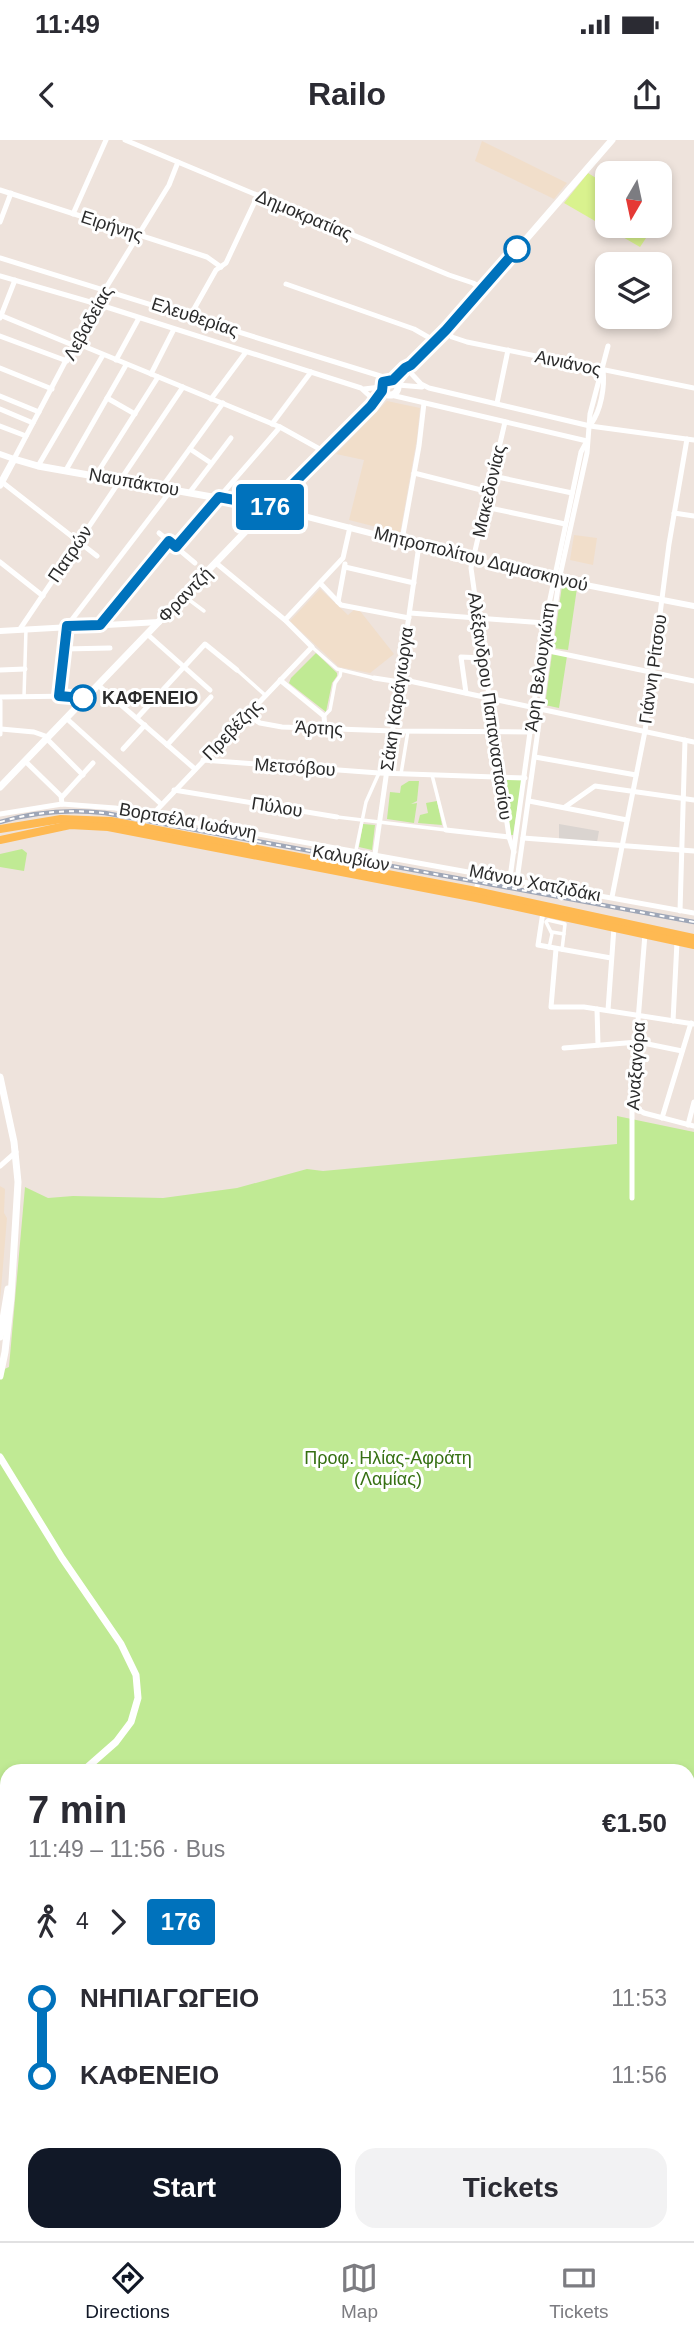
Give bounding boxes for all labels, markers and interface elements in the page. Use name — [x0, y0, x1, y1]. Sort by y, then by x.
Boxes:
text: 11:49 — [35, 9, 100, 39]
icon: back — [28, 76, 66, 114]
text: Railo — [308, 76, 386, 112]
icon: share — [628, 76, 666, 114]
north arrow — [595, 161, 672, 238]
map controls — [595, 161, 672, 329]
street label: Δημοκρατίας — [253, 186, 355, 244]
street label: Ειρήνης — [78, 207, 146, 245]
unlabelled marker — [504, 236, 530, 262]
button: layers — [595, 252, 672, 329]
street label: Λεβαδείας — [59, 282, 117, 364]
street label: Ελευθερίας — [149, 294, 241, 341]
street label: Αινιάνος — [533, 346, 603, 380]
street label: Μακεδονίας — [469, 442, 509, 539]
street label: Ναυπάκτου — [87, 464, 181, 500]
line badge: 176 — [230, 484, 310, 530]
text: 176 — [250, 493, 290, 520]
street label: Πατρών — [44, 522, 96, 586]
street label: Μητροπολίτου Δαμασκηνού — [372, 523, 590, 595]
street label: Φραντζή — [154, 563, 216, 627]
street label: Αλέξανδρου Παπαναστασίου — [464, 591, 516, 821]
street label: Άρη Βελουχιώτη — [521, 601, 559, 733]
street label: Γιάννη Ρίτσου — [635, 613, 671, 725]
street label: Σάκη Καράγιωργα — [377, 626, 417, 772]
marker: ΚΑΦΕΝΕΙΟ — [70, 685, 96, 711]
place label: ΚΑΦΕΝΕΙΟ — [102, 688, 198, 708]
street label: Πρεβέζης — [198, 696, 266, 764]
street label: Άρτης — [295, 717, 344, 739]
street label: Μετσόβου — [254, 754, 336, 780]
street label: Πύλου — [250, 793, 304, 821]
street label: Βορτσέλα Ιωάννη — [118, 799, 258, 843]
street label: Καλυβίων — [311, 841, 391, 875]
street label: Μάνου Χατζιδάκι — [468, 860, 602, 906]
street label: Αναξαγόρα — [623, 1021, 649, 1111]
park label: Προφ. Ηλίας-Αφράτη (Λαμίας) — [304, 1448, 472, 1489]
text: 7 min — [28, 1789, 127, 1831]
text: €1.50 — [602, 1808, 667, 1838]
text: 11:49 – 11:56 · Bus — [28, 1836, 225, 1862]
icon: walk — [28, 1903, 66, 1941]
icon: forward — [99, 1903, 137, 1941]
text: 4 — [76, 1908, 89, 1934]
text: 176 — [161, 1908, 201, 1935]
text: ΝΗΠΙΑΓΩΓΕΙΟ — [80, 1983, 259, 2013]
text: 11:53 — [611, 1985, 667, 2011]
text: ΚΑΦΕΝΕΙΟ — [80, 2060, 219, 2090]
text: 11:56 — [611, 2062, 667, 2088]
button: Start — [28, 2148, 341, 2228]
button: Tickets — [355, 2148, 667, 2228]
tab: Directions — [85, 2259, 170, 2323]
tab: Map — [340, 2259, 378, 2323]
tab: Tickets — [549, 2259, 609, 2323]

